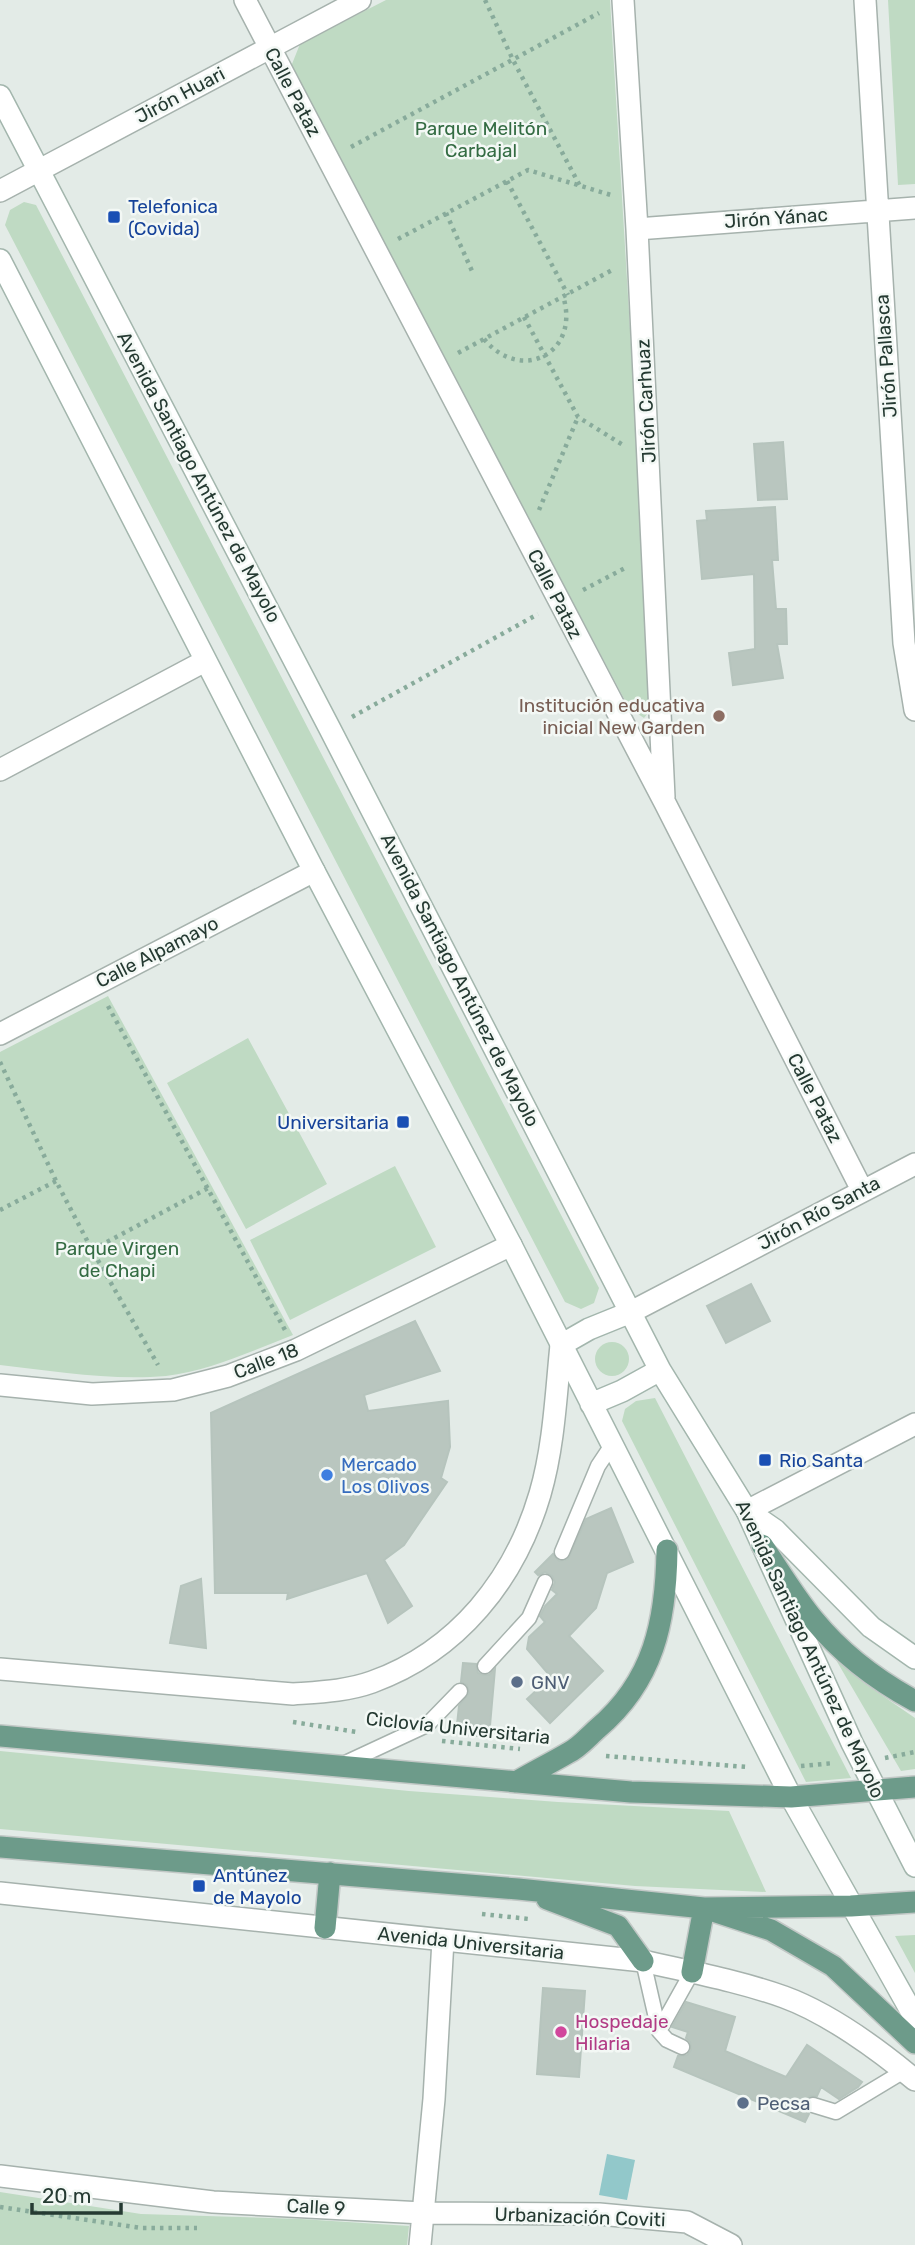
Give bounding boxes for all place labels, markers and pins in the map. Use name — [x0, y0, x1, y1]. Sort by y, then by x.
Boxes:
place label: Telefonica (Covida) — [128, 195, 218, 240]
marker: Telefonica (Covida) — [106, 209, 122, 225]
place label: Institución educativa inicial New Garden — [519, 694, 705, 739]
marker: Institución educativa inicial New Garden — [711, 708, 727, 724]
place label: Universitaria — [277, 1111, 389, 1134]
marker: Universitaria — [395, 1114, 411, 1130]
place label: Rio Santa — [779, 1449, 863, 1472]
marker: Rio Santa — [757, 1452, 773, 1468]
place label: Mercado Los Olivos — [341, 1453, 430, 1498]
marker: Mercado Los Olivos — [319, 1467, 335, 1483]
place label: GNV — [531, 1671, 570, 1694]
marker: GNV — [509, 1674, 525, 1690]
place label: Antúnez de Mayolo — [213, 1864, 302, 1909]
marker: Antúnez de Mayolo — [191, 1878, 207, 1894]
place label: Hospedaje Hilaria — [575, 2010, 669, 2055]
marker: Hospedaje Hilaria — [553, 2024, 569, 2040]
place label: Pecsa — [757, 2092, 810, 2115]
marker: Pecsa — [735, 2095, 751, 2111]

